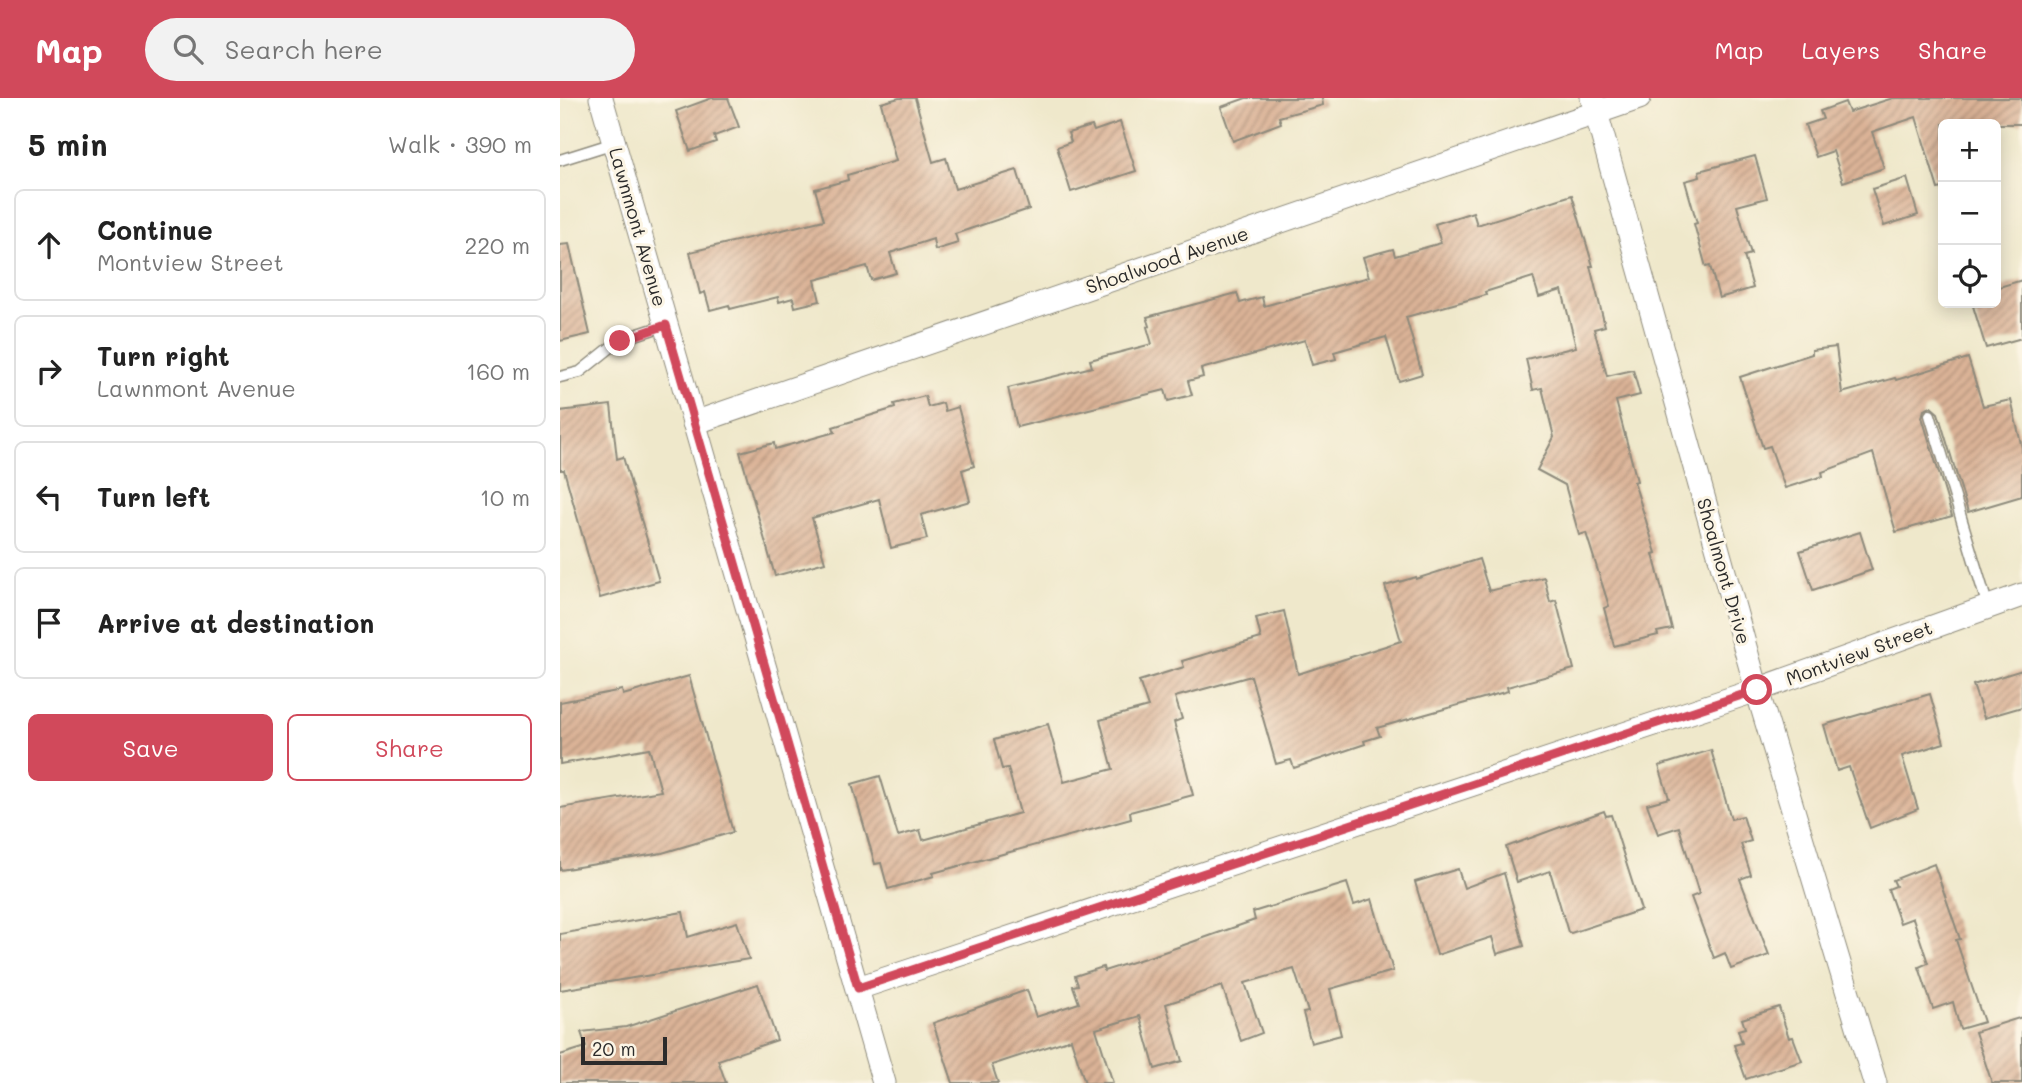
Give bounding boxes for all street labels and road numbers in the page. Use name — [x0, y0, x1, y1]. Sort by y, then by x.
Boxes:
street label: Lawnmont Avenue — [604, 144, 673, 309]
street label: Shoalwood Avenue — [1082, 220, 1251, 299]
street label: Shoalmont Drive — [1692, 495, 1757, 647]
street label: Montview Street — [1782, 614, 1936, 691]

